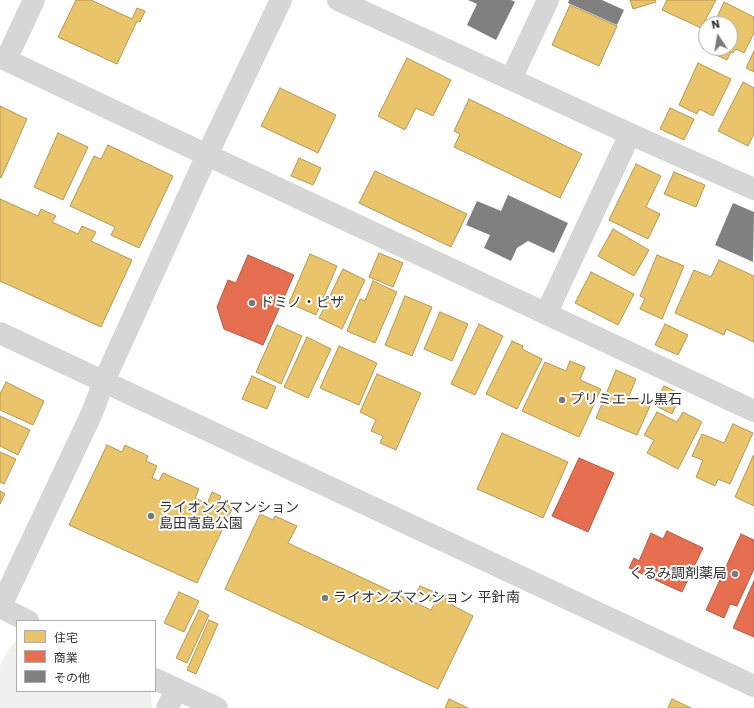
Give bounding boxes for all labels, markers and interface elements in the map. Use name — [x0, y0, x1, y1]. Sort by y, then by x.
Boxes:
north arrow — [698, 16, 738, 56]
text: N — [710, 18, 721, 32]
place label: ドミノ・ピザ — [260, 295, 344, 311]
marker: ドミノ・ピザ — [247, 298, 257, 308]
place label: プリミエール黒石 — [570, 392, 682, 408]
marker: プリミエール黒石 — [557, 395, 567, 405]
place label: ライオンズマンション 島田高島公園 — [159, 500, 299, 532]
marker: ライオンズマンション 島田高島公園 — [146, 511, 156, 521]
place label: くるみ調剤薬局 — [629, 566, 727, 582]
marker: くるみ調剤薬局 — [730, 569, 740, 579]
place label: ライオンズマンション 平針南 — [333, 590, 520, 606]
marker: ライオンズマンション 平針南 — [320, 593, 330, 603]
legend — [16, 620, 156, 692]
text: 住宅 — [54, 631, 78, 645]
text: 商業 — [54, 651, 78, 665]
text: その他 — [54, 671, 90, 685]

